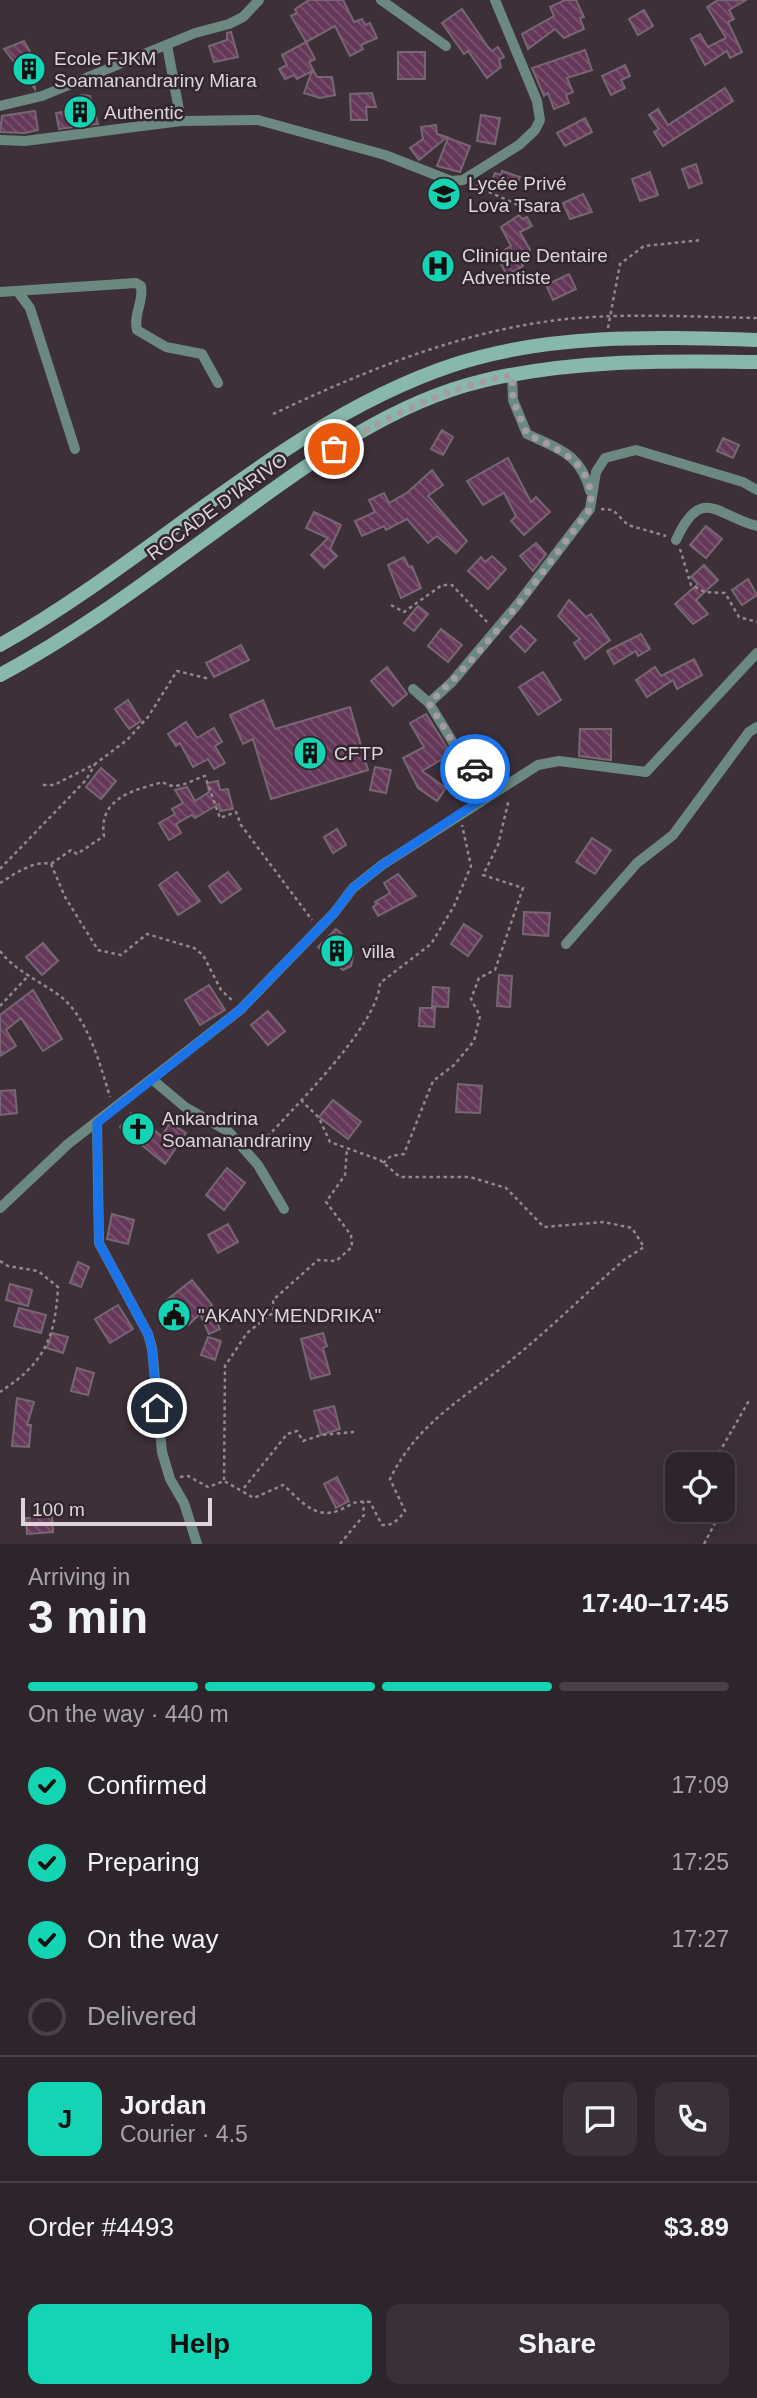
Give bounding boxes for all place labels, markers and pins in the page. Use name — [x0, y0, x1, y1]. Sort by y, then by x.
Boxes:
place label: Ecole FJKM Soamanandrariny Miara — [54, 48, 257, 91]
building icon: Ecole FJKM Soamanandrariny Miara — [10, 50, 48, 88]
building icon: Authentic — [61, 93, 99, 131]
place label: Authentic — [104, 102, 183, 123]
place label: Lycée Privé Lova Tsara — [468, 173, 567, 216]
school or university icon: Lycée Privé Lova Tsara — [425, 175, 463, 213]
place label: Clinique Dentaire Adventiste — [462, 245, 608, 288]
hospital icon: Clinique Dentaire Adventiste — [419, 247, 457, 285]
pin — [304, 419, 364, 479]
building icon: CFTP — [291, 734, 329, 772]
place label: CFTP — [334, 743, 384, 764]
building icon: villa — [318, 932, 356, 970]
place label: villa — [362, 941, 395, 962]
place label: Ankandrina Soamanandrariny — [162, 1108, 312, 1151]
church icon: Ankandrina Soamanandrariny — [119, 1110, 157, 1148]
public building icon: "AKANY MENDRIKA" — [155, 1296, 193, 1334]
place label: "AKANY MENDRIKA" — [198, 1305, 381, 1326]
pin — [127, 1378, 187, 1438]

